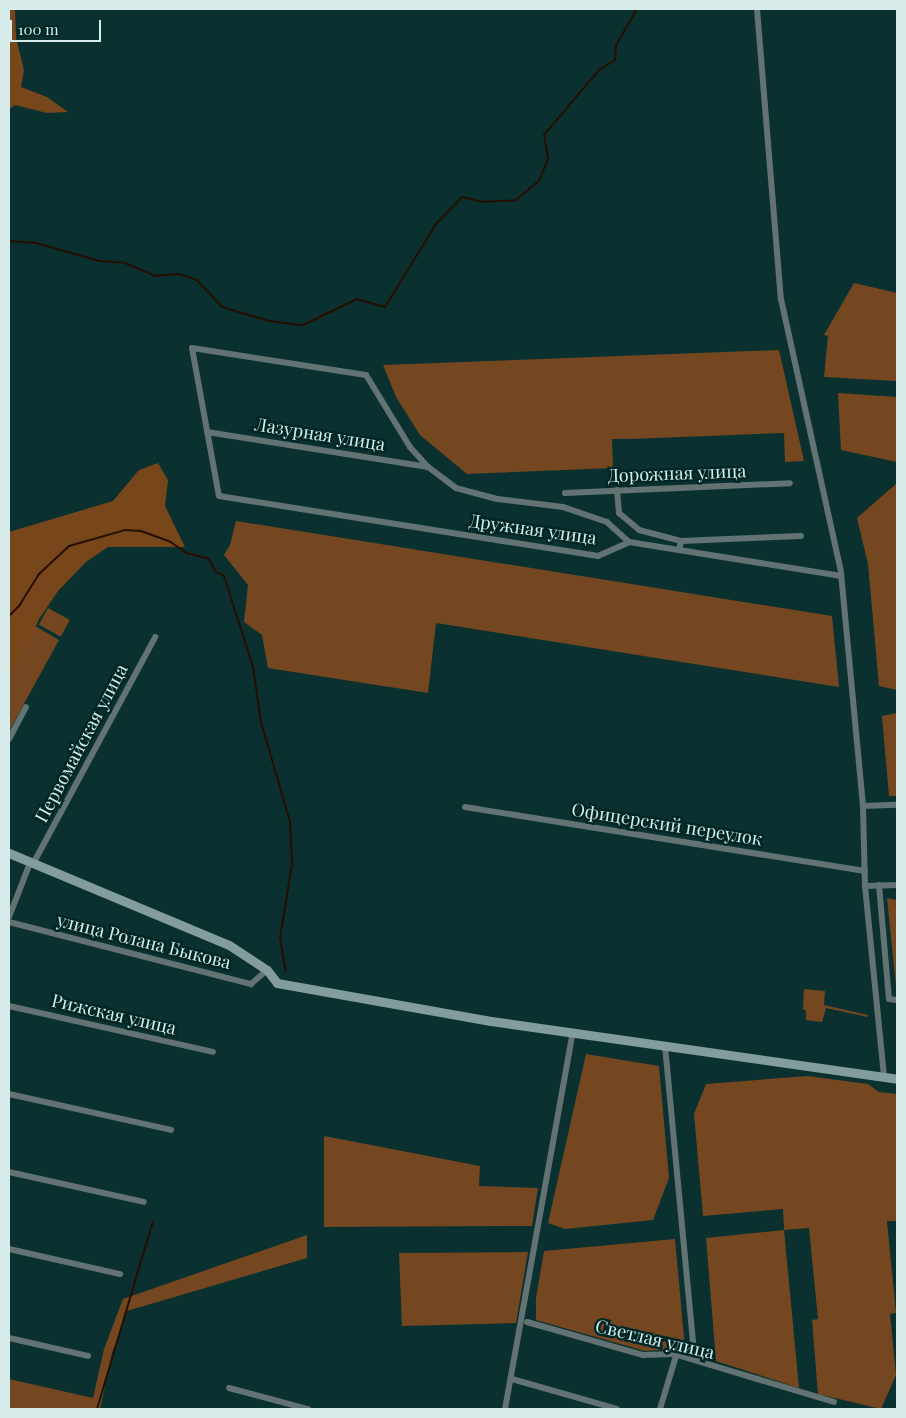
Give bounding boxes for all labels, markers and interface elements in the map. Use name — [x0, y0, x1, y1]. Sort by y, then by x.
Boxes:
scale bar — [12, 10, 104, 42]
text: 100 m — [18, 19, 59, 39]
street label: Лазурная улица — [253, 413, 387, 455]
street label: Дорожная улица — [607, 460, 747, 486]
street label: Дружная улица — [468, 509, 598, 549]
street label: Первомайская улица — [30, 660, 132, 826]
street label: Офицерский переулок — [570, 798, 764, 850]
street label: улица Ролана Быкова — [55, 909, 233, 973]
street label: Рижская улица — [49, 989, 179, 1039]
street label: Светлая улица — [593, 1315, 717, 1363]

